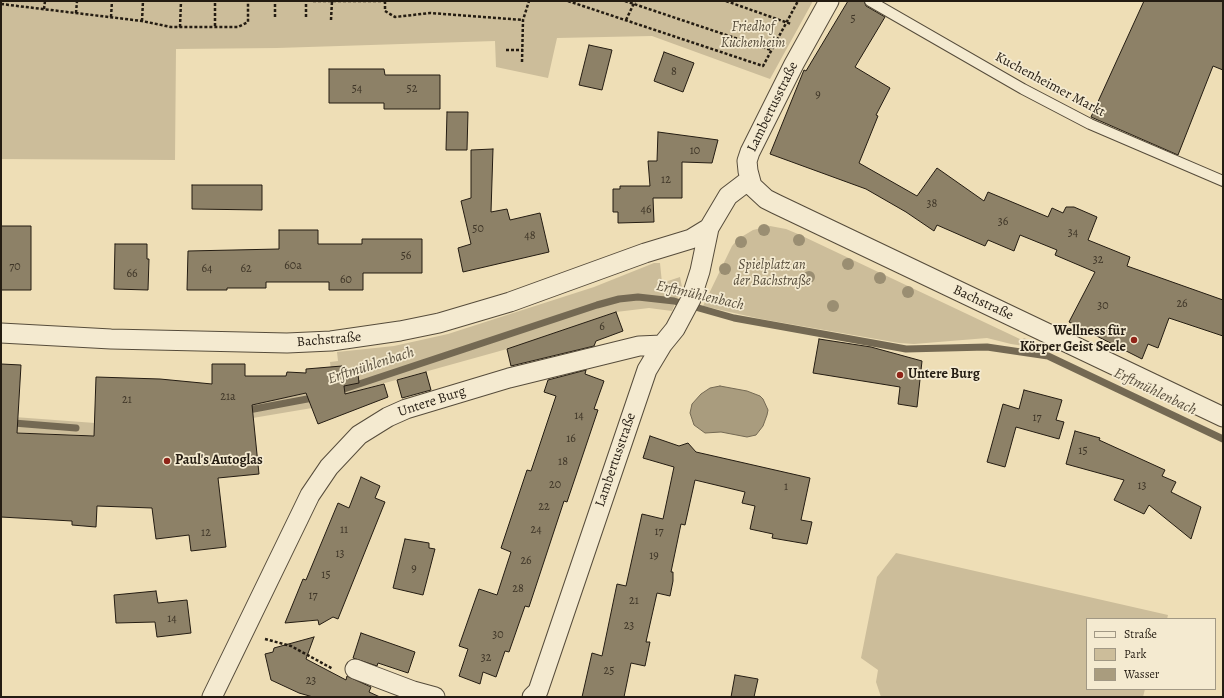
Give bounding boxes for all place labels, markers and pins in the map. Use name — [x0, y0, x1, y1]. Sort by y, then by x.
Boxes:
place label: Wellness für Körper Geist Seele — [1020, 324, 1126, 356]
marker: Wellness für Körper Geist Seele — [1129, 335, 1139, 345]
place label: Untere Burg — [908, 367, 980, 383]
marker: Untere Burg — [895, 370, 905, 380]
place label: Paul's Autoglas — [175, 453, 263, 469]
marker: Paul's Autoglas — [162, 456, 172, 466]

